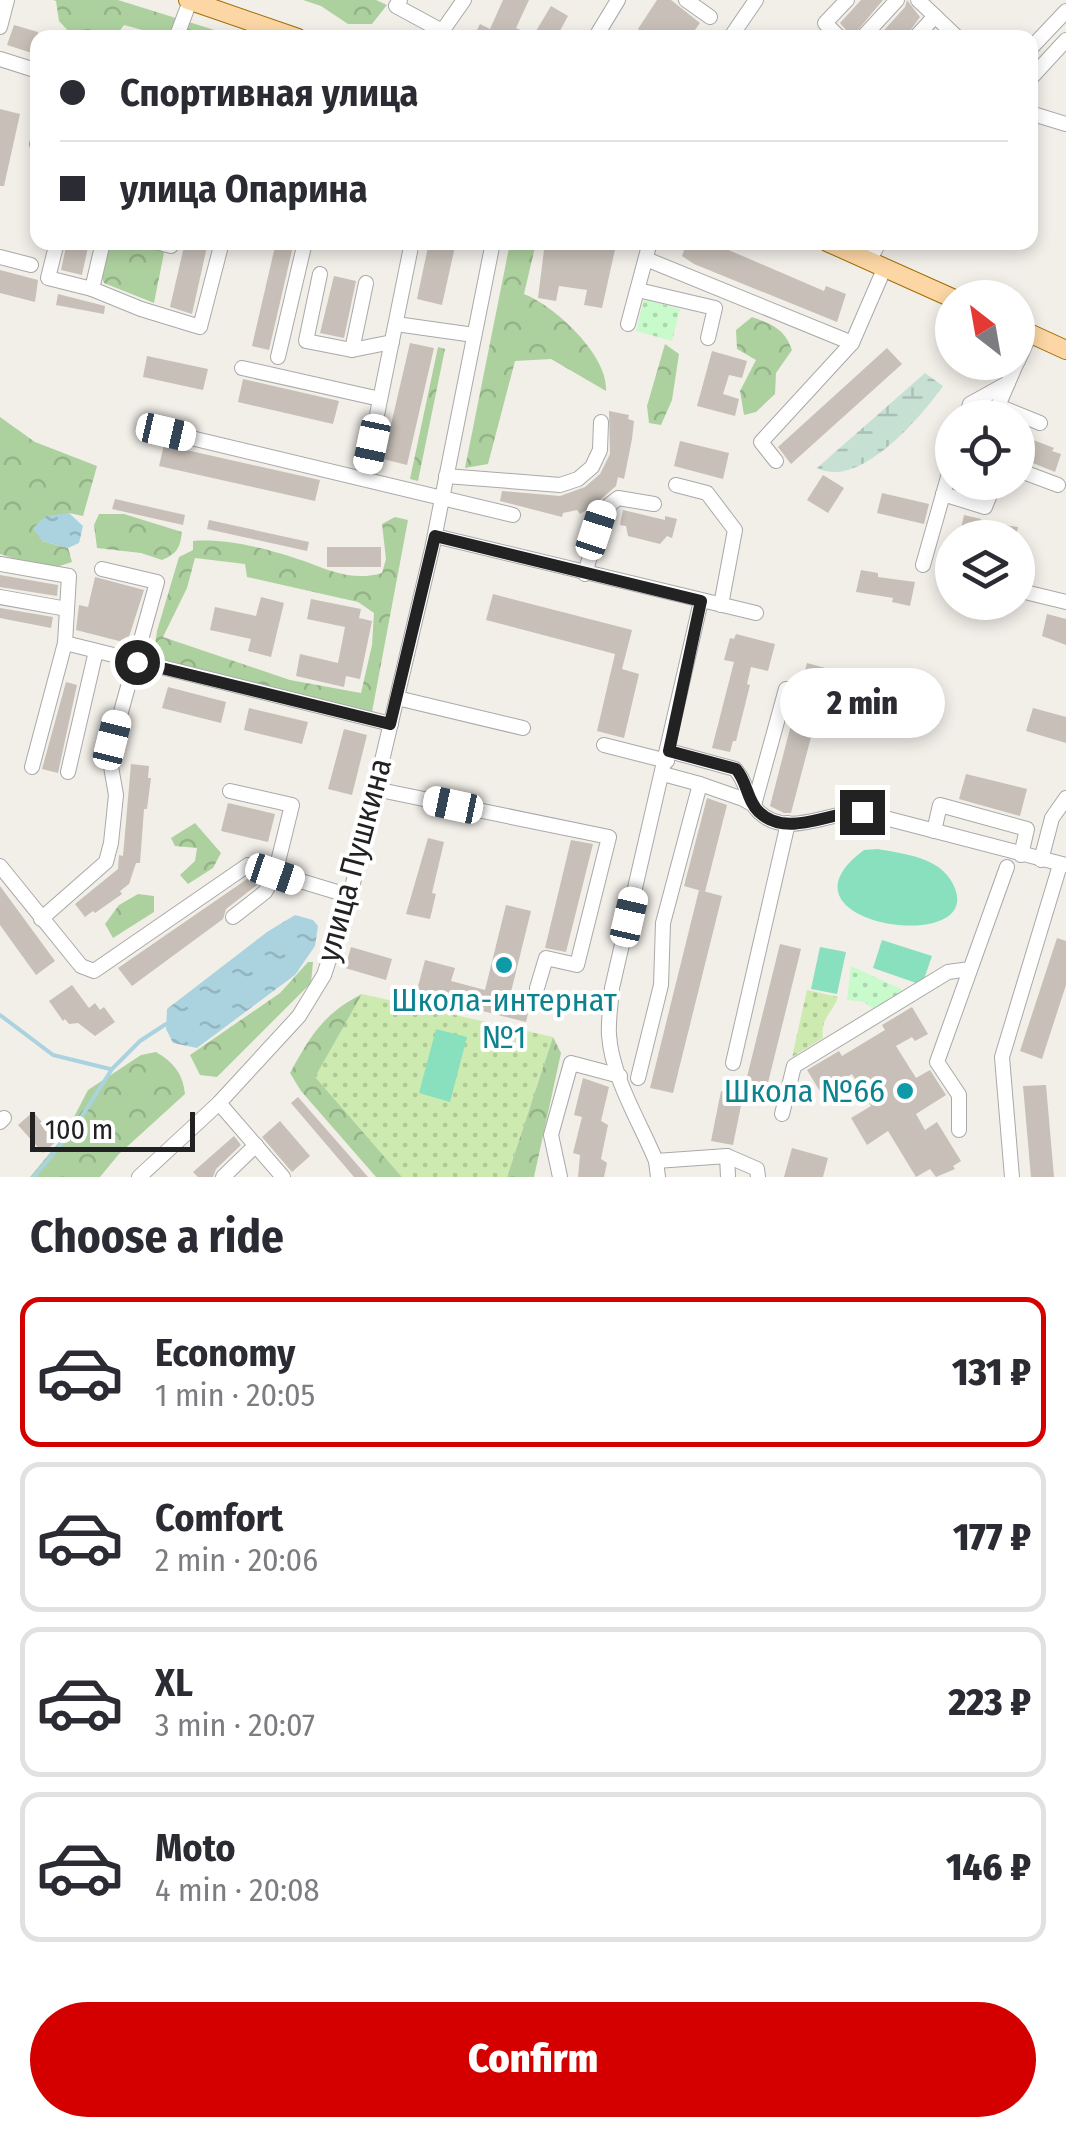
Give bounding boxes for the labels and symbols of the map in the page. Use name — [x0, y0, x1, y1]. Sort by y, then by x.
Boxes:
north arrow — [935, 280, 1035, 380]
car — [133, 411, 199, 453]
car — [351, 412, 393, 476]
car — [572, 497, 620, 563]
route start — [115, 640, 160, 685]
callout: 2 min — [780, 667, 944, 737]
car — [90, 707, 134, 773]
street label: улица Пушкина — [309, 754, 399, 966]
car — [421, 784, 485, 826]
route end — [840, 790, 885, 835]
car — [242, 850, 308, 898]
car — [608, 884, 650, 950]
marker: Школа-интернат №1 — [493, 954, 515, 976]
place label: Школа-интернат №1 — [391, 981, 617, 1056]
place label: Школа №66 — [724, 1072, 885, 1110]
marker: Школа №66 — [894, 1080, 916, 1102]
scale bar — [30, 1107, 195, 1152]

